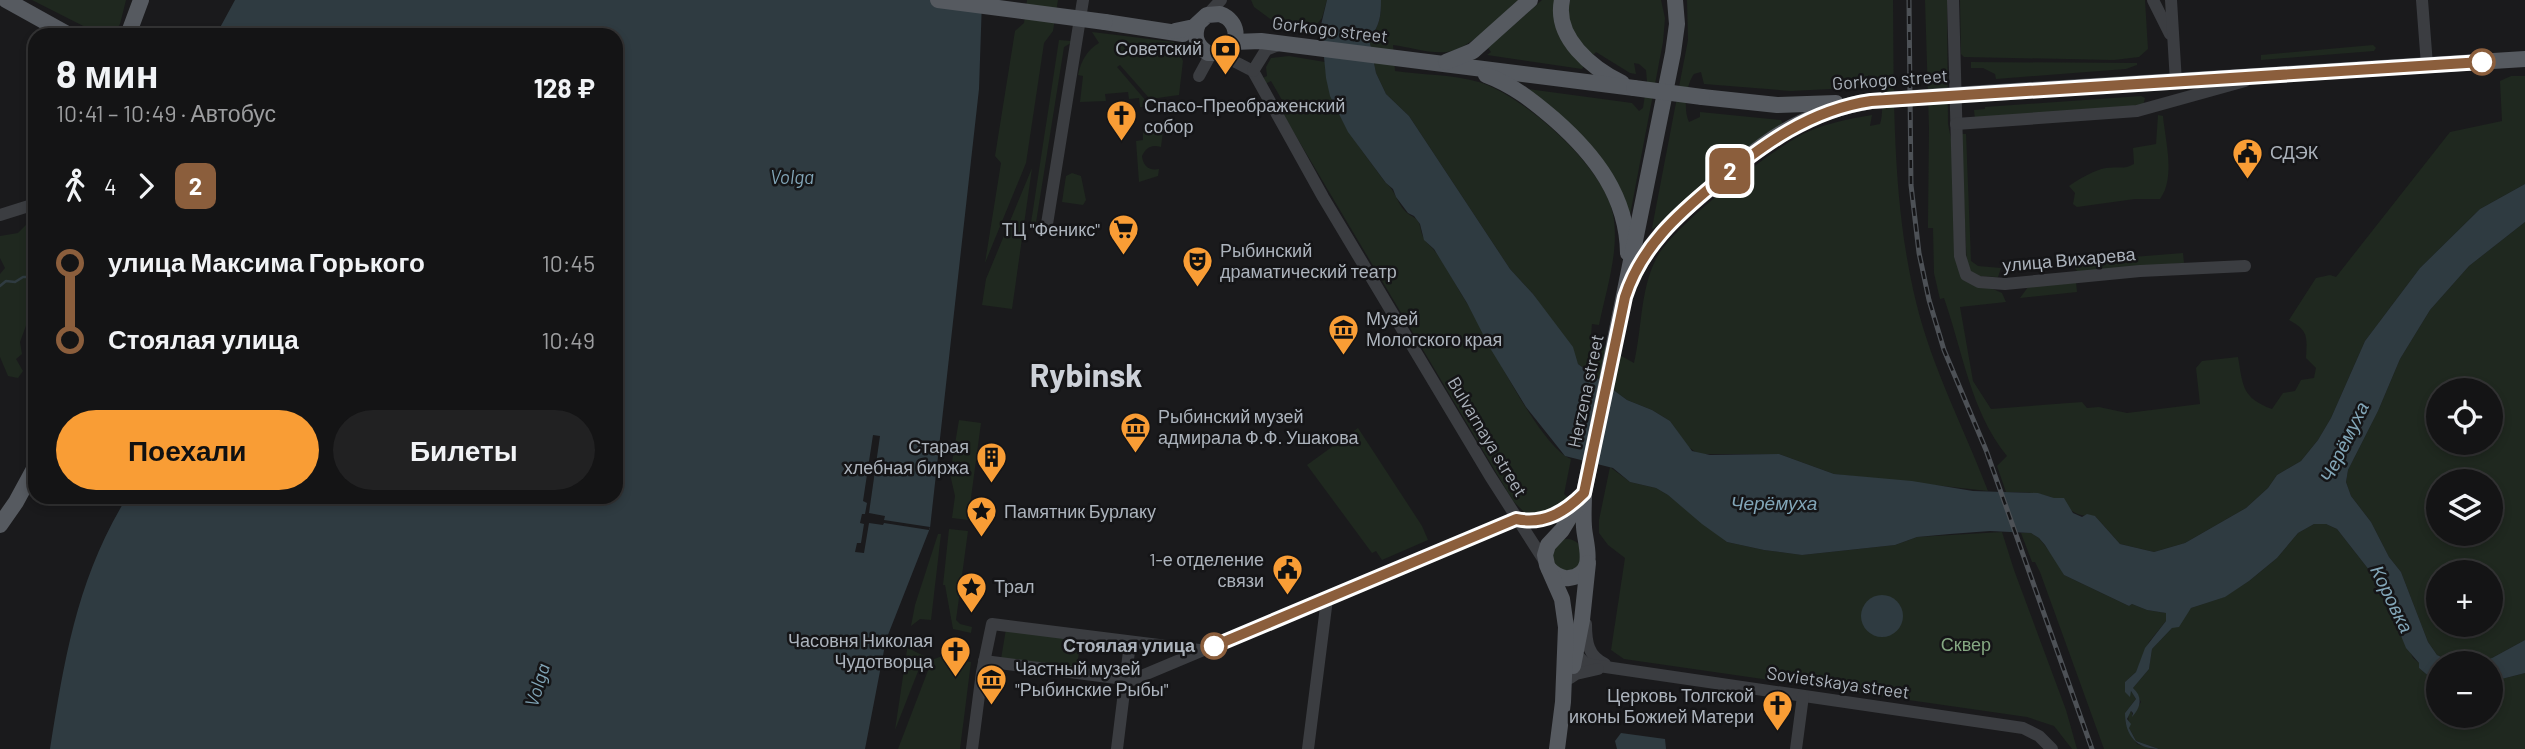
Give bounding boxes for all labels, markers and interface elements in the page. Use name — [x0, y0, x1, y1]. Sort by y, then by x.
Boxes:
street label: Gorkogo street — [1271, 11, 1389, 47]
bank icon: Советский — [1208, 32, 1242, 76]
place label: Советский — [1115, 37, 1202, 59]
unlabelled marker — [2469, 49, 2495, 75]
text: 8 мин — [56, 50, 159, 96]
street label: Gorkogo street — [1831, 64, 1949, 94]
text: 128 ₽ — [534, 72, 595, 103]
place label: Спасо-Преображенский собор — [1144, 94, 1345, 137]
text: 10:41 – 10:49 · Автобус — [56, 99, 276, 127]
church icon: Спасо-Преображенский собор — [1104, 99, 1138, 143]
public building icon: СДЭК — [2230, 136, 2264, 180]
place label: СДЭК — [2270, 141, 2319, 163]
line badge: 2 — [1707, 148, 1753, 194]
text: 2 — [1723, 156, 1737, 185]
water label: Volga — [770, 165, 814, 188]
icon: walk — [56, 167, 94, 205]
icon: forward — [127, 167, 165, 205]
text: 2 — [189, 171, 202, 200]
text: 4 — [104, 172, 117, 200]
supermarket icon: ТЦ "Феникс" — [1106, 213, 1140, 257]
place label: ТЦ "Феникс" — [1002, 218, 1100, 240]
place label: Рыбинский драматический театр — [1220, 239, 1397, 282]
street label: улица Вихарева — [2002, 242, 2137, 276]
theatre icon: Рыбинский драматический театр — [1180, 244, 1214, 288]
text: улица Максима Горького — [108, 246, 425, 277]
text: 10:45 — [542, 249, 595, 277]
place label: Музей Мологского края — [1366, 307, 1502, 350]
museum icon: Музей Мологского края — [1326, 312, 1360, 356]
text: Стоялая улица — [108, 323, 299, 354]
text: 10:49 — [542, 326, 595, 354]
street label: Herzena street — [1562, 332, 1608, 449]
district label: Rybinsk — [1030, 355, 1142, 393]
street label: Bulvarnaya street — [1443, 373, 1532, 500]
map controls — [2426, 378, 2503, 728]
button: locate — [2426, 378, 2503, 455]
water label: Черёмуха — [2314, 398, 2373, 486]
place label: Рыбинский музей адмирала Ф.Ф. Ушакова — [1158, 405, 1360, 448]
button: Поехали — [56, 410, 319, 490]
button: Билеты — [333, 410, 595, 490]
museum icon: Рыбинский музей адмирала Ф.Ф. Ушакова — [1118, 410, 1152, 454]
place label: Старая хлебная биржа — [844, 435, 970, 478]
building icon: Старая хлебная биржа — [975, 440, 1009, 484]
button: layers — [2426, 469, 2503, 546]
water label: Черёмуха — [1731, 491, 1817, 514]
place icon: Памятник Бурлаку — [964, 495, 998, 539]
place label: Памятник Бурлаку — [1004, 500, 1156, 522]
place label: 1-е отделение связи — [1149, 548, 1264, 591]
public building icon: 1-е отделение связи — [1270, 553, 1304, 597]
button: + — [2426, 560, 2503, 637]
water label: Коровка — [2366, 561, 2419, 636]
place icon: Трал — [954, 570, 988, 614]
place label: Трал — [994, 575, 1035, 597]
place label: Часовня Николая Чудотворца — [788, 629, 934, 672]
marker: Стоялая улица — [1201, 633, 1227, 659]
park label: Сквер — [1941, 633, 1991, 655]
church icon: Часовня Николая Чудотворца — [939, 634, 973, 678]
place label: Стоялая улица — [1063, 634, 1196, 656]
button: − — [2426, 651, 2503, 728]
place label: Частный музей "Рыбинские Рыбы" — [1015, 657, 1169, 700]
water label: Volga — [519, 660, 554, 709]
street label: Sovietskaya street — [1765, 661, 1911, 703]
museum icon: Частный музей "Рыбинские Рыбы" — [975, 662, 1009, 706]
place label: Церковь Толгской иконы Божией Матери — [1569, 684, 1754, 727]
church icon: Церковь Толгской иконы Божией Матери — [1760, 689, 1794, 733]

